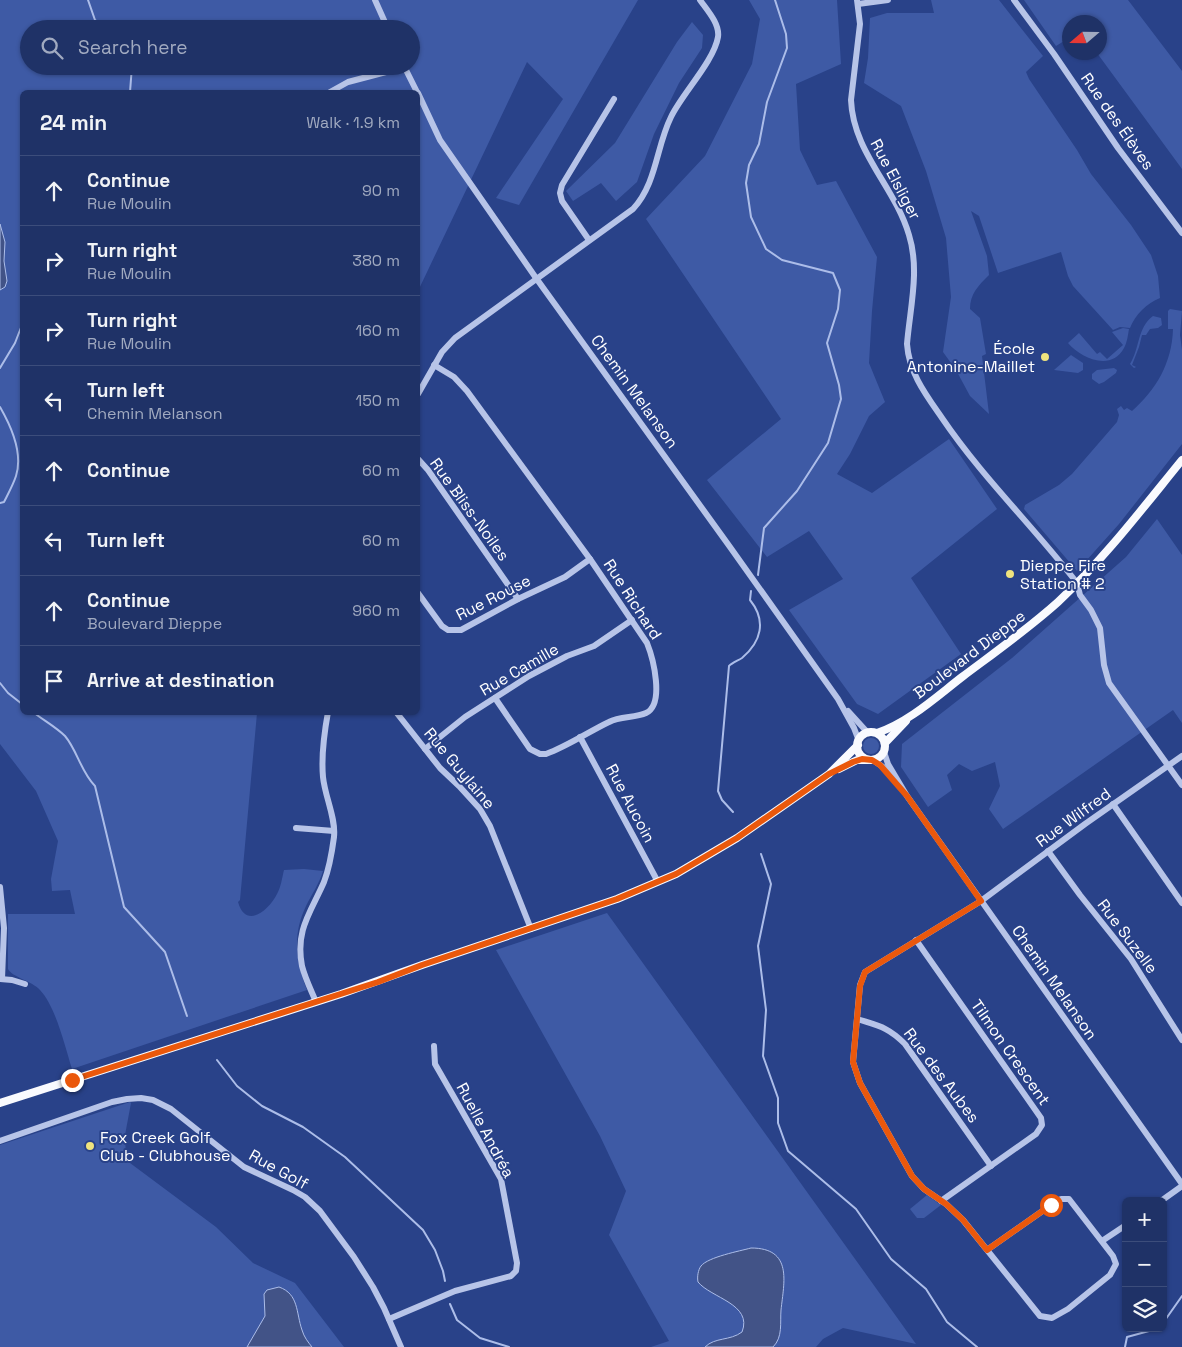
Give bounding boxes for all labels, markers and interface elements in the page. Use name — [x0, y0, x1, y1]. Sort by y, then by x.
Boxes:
north arrow — [1062, 15, 1107, 60]
search box — [20, 20, 420, 75]
icon: search — [38, 34, 66, 62]
text: Search here — [78, 35, 188, 60]
street label: Rue des Élèves — [1076, 69, 1159, 174]
text: 24 min — [40, 109, 107, 136]
text: Walk · 1.9 km — [306, 112, 400, 133]
street label: Rue Elsliger — [866, 135, 926, 223]
text: Continue — [87, 168, 170, 193]
icon: ahead — [40, 177, 68, 205]
text: 90 m — [362, 180, 400, 201]
text: Rue Moulin — [87, 193, 172, 214]
text: Turn right — [87, 238, 177, 263]
icon: right — [40, 247, 68, 275]
text: 380 m — [352, 250, 400, 271]
text: Rue Moulin — [87, 263, 172, 284]
text: Turn right — [87, 308, 177, 333]
icon: right — [40, 317, 68, 345]
text: 160 m — [355, 320, 400, 341]
street label: Chemin Melanson — [586, 330, 683, 452]
text: Rue Moulin — [87, 333, 172, 354]
place label: École Antonine-Maillet — [907, 338, 1035, 377]
marker: École Antonine-Maillet — [1039, 351, 1051, 363]
text: Turn left — [87, 378, 165, 403]
icon: left — [40, 387, 68, 415]
text: 150 m — [356, 390, 400, 411]
text: Chemin Melanson — [87, 403, 223, 424]
street label: Rue Bliss-Noiles — [425, 454, 514, 565]
icon: ahead — [40, 457, 68, 485]
text: Continue — [87, 458, 170, 483]
text: 60 m — [362, 460, 400, 481]
icon: left — [40, 527, 68, 555]
text: Turn left — [87, 528, 165, 553]
text: 60 m — [362, 530, 400, 551]
street label: Rue Richard — [599, 555, 666, 644]
place label: Dieppe Fire Station # 2 — [1020, 555, 1106, 594]
marker: Dieppe Fire Station # 2 — [1004, 568, 1016, 580]
street label: Rue Rouse — [452, 570, 534, 625]
text: Continue — [87, 588, 170, 613]
icon: ahead — [40, 597, 68, 625]
text: 960 m — [352, 600, 400, 621]
street label: Boulevard Dieppe — [909, 605, 1030, 703]
text: Boulevard Dieppe — [87, 613, 222, 634]
street label: Rue Camille — [476, 638, 563, 701]
icon: arrive — [40, 667, 68, 695]
text: Arrive at destination — [87, 668, 275, 693]
street label: Rue Guylaine — [419, 723, 500, 813]
street label: Rue Aucoin — [601, 760, 660, 846]
street label: Rue Wilfred — [1032, 783, 1115, 852]
street label: Rue Suzelle — [1093, 895, 1162, 978]
street label: Chemin Melanson — [1007, 921, 1102, 1044]
street label: Tilmon Crescent — [966, 995, 1055, 1109]
street label: Rue des Aubes — [899, 1024, 984, 1127]
route end — [61, 1069, 84, 1092]
street label: Ruelle Andréa — [452, 1079, 520, 1182]
place label: Fox Creek Golf Club - Clubhouse — [100, 1127, 231, 1166]
marker: Fox Creek Golf Club - Clubhouse — [84, 1140, 96, 1152]
street label: Rue Golf — [245, 1145, 312, 1194]
route start — [1040, 1194, 1063, 1217]
map controls — [1122, 1197, 1167, 1332]
button: + — [1122, 1197, 1167, 1242]
button: − — [1122, 1242, 1167, 1287]
button: layers — [1122, 1287, 1167, 1332]

